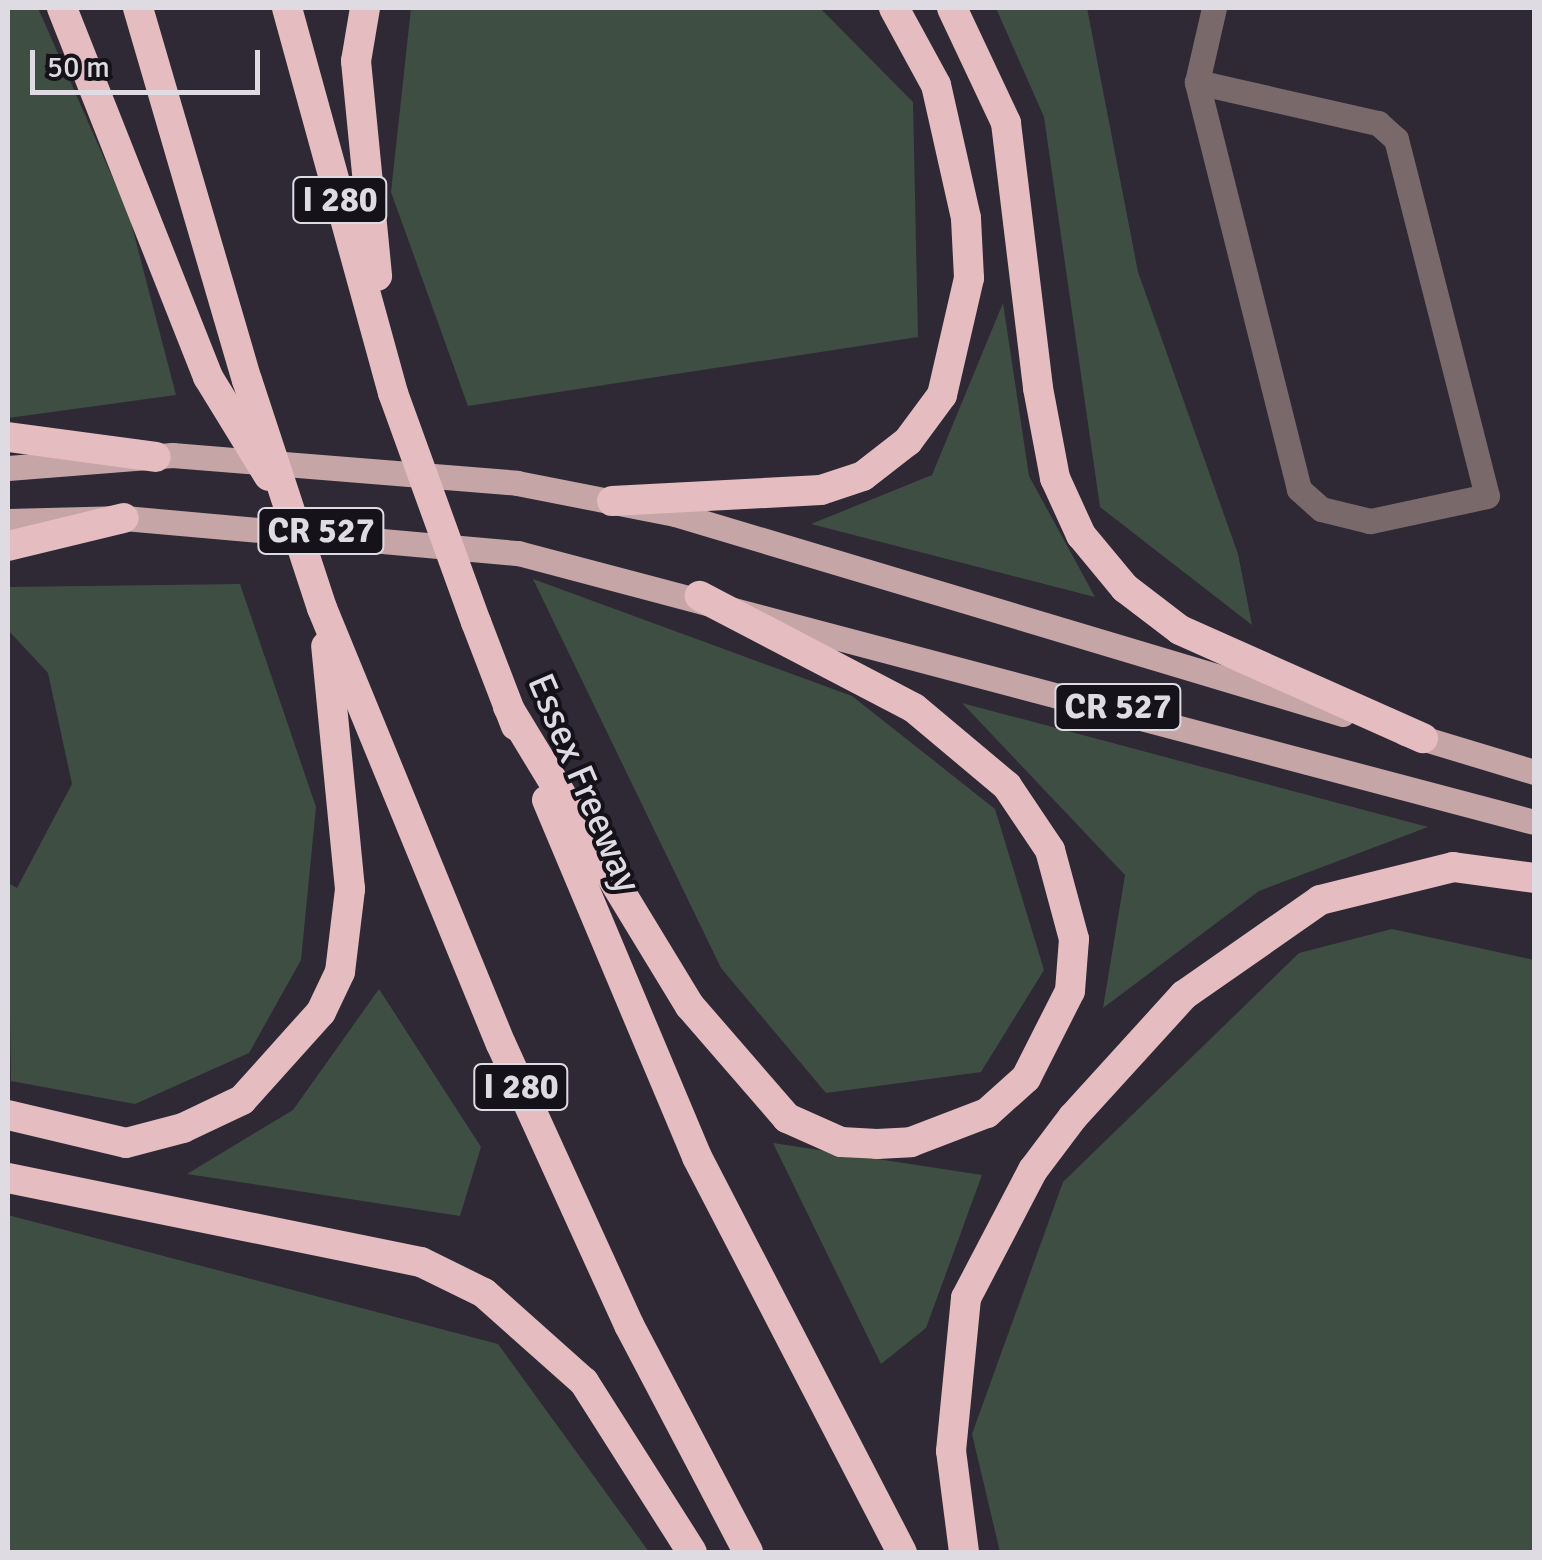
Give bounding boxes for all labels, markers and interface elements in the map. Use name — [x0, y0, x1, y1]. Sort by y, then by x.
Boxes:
scale bar — [35, 30, 265, 92]
text: 50 m — [47, 49, 110, 86]
road number: I 280 — [290, 170, 390, 230]
road number: CR 527 — [256, 501, 386, 561]
street label: Essex Freeway — [517, 667, 651, 899]
road number: CR 527 — [1053, 677, 1183, 737]
road number: I 280 — [471, 1057, 571, 1117]

